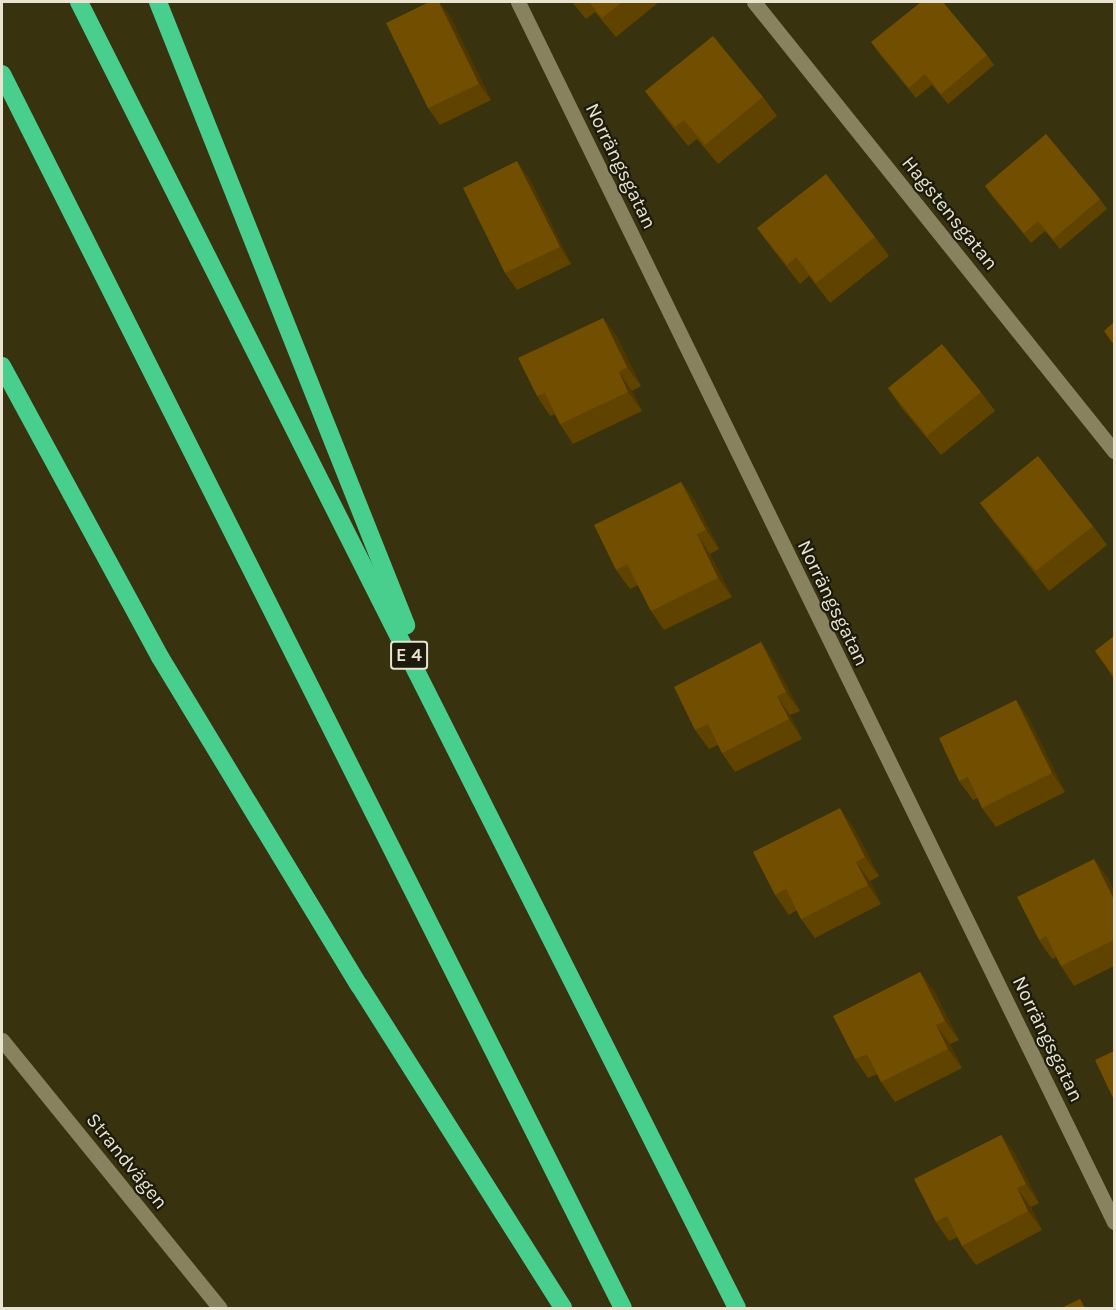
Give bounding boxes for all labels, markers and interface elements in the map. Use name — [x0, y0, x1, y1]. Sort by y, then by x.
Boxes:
street label: Norrängsgatan — [580, 99, 662, 233]
street label: Hagstensgatan — [897, 151, 1003, 275]
street label: Norrängsgatan — [792, 536, 874, 670]
road number: E 4 — [390, 640, 428, 670]
street label: Norrängsgatan — [1007, 972, 1089, 1106]
street label: Strandvägen — [81, 1108, 173, 1214]

